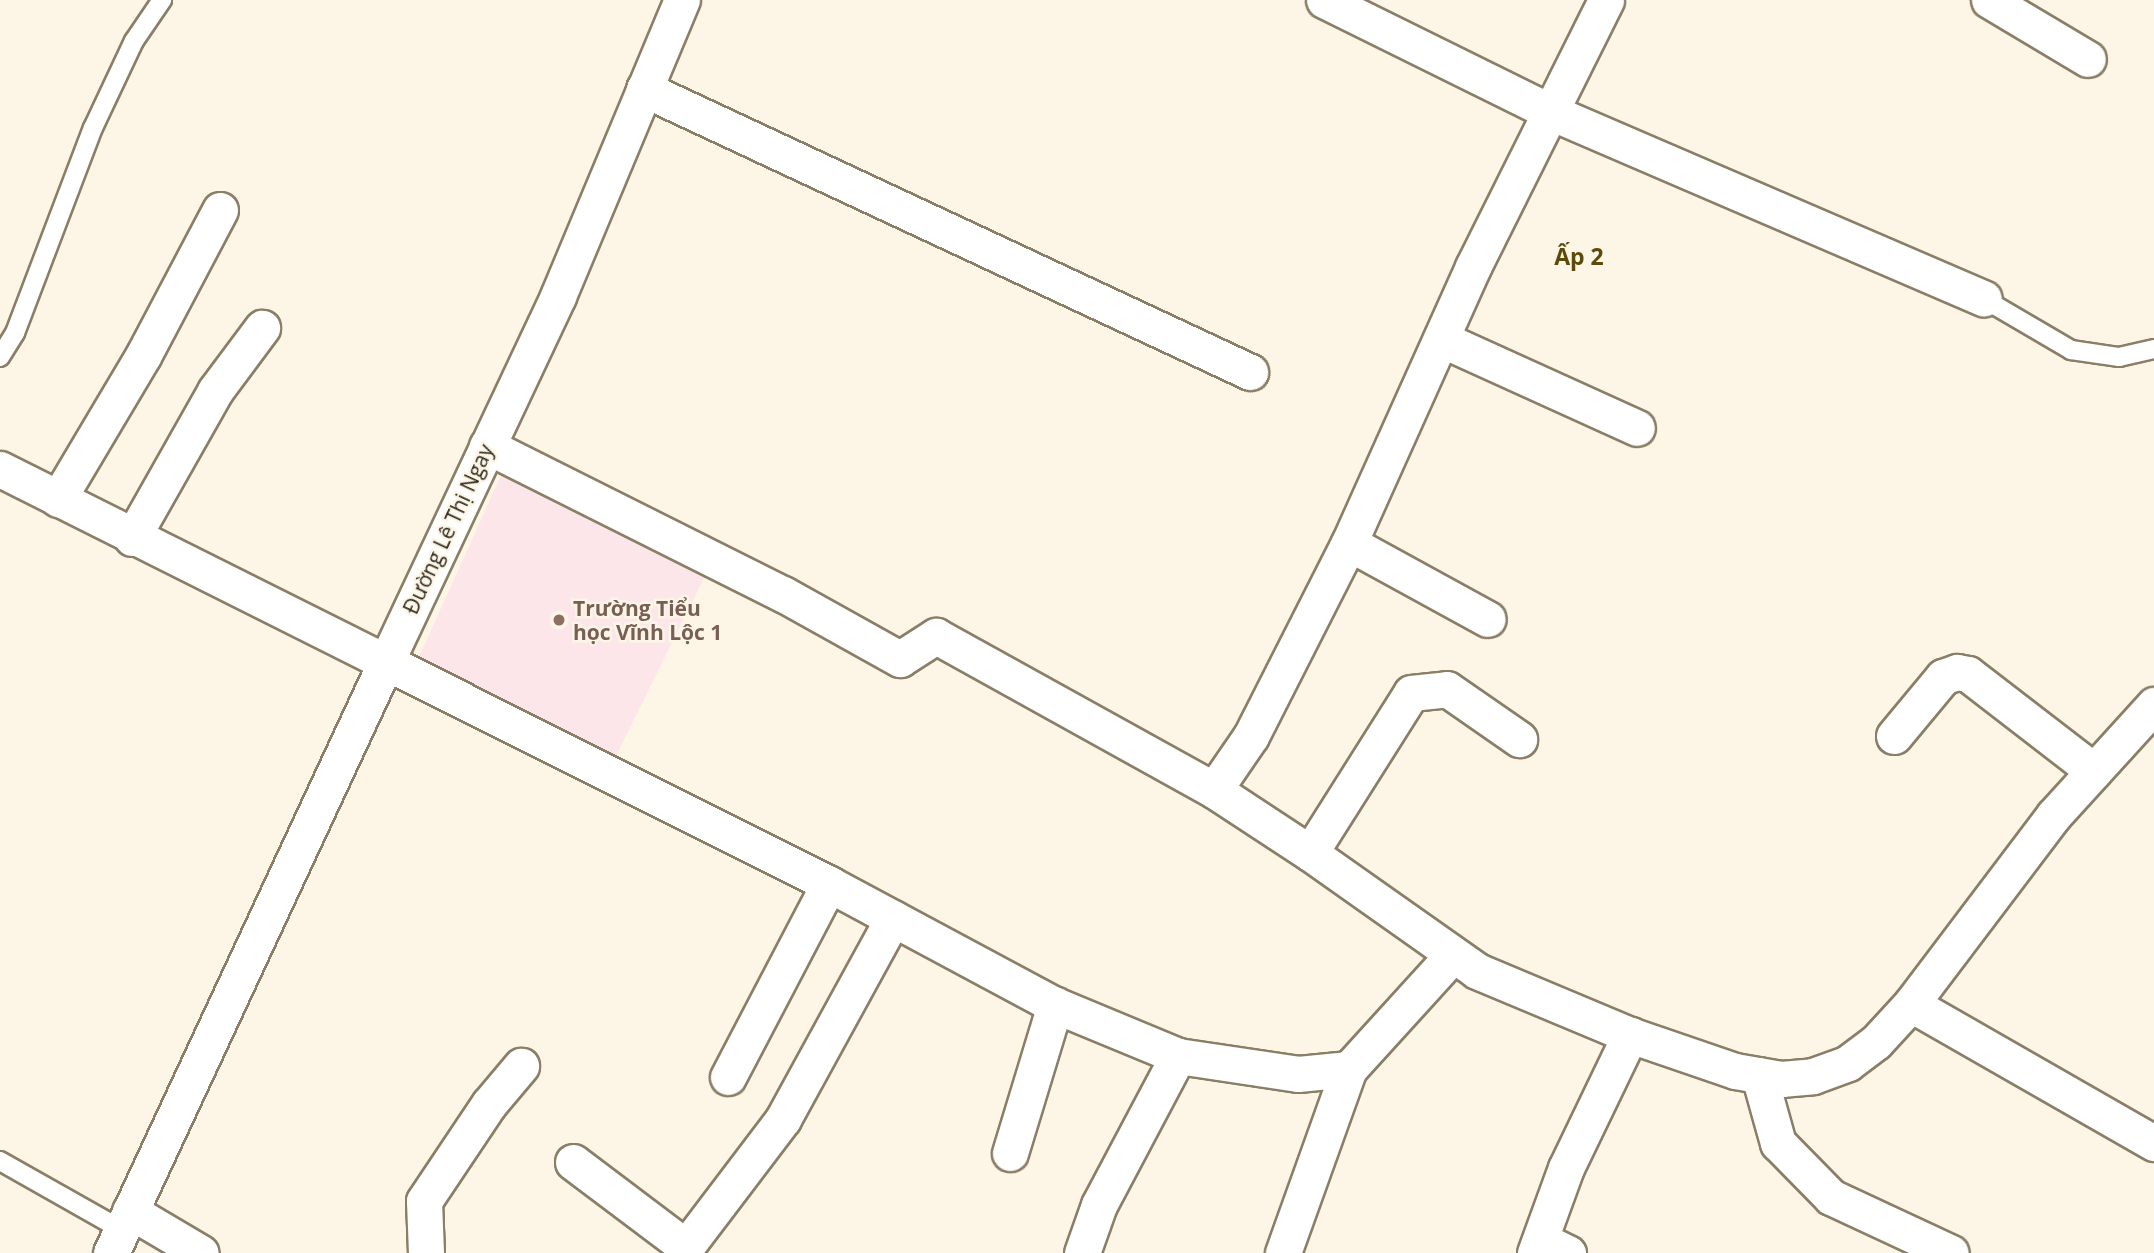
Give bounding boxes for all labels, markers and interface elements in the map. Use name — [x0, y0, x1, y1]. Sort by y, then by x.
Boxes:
district label: Ấp 2 — [1554, 242, 1604, 270]
street label: Đường Lê Thị Ngay — [398, 440, 498, 618]
place label: Trường Tiểu học Vĩnh Lộc 1 — [573, 595, 722, 645]
marker: Trường Tiểu học Vĩnh Lộc 1 — [551, 612, 567, 628]

